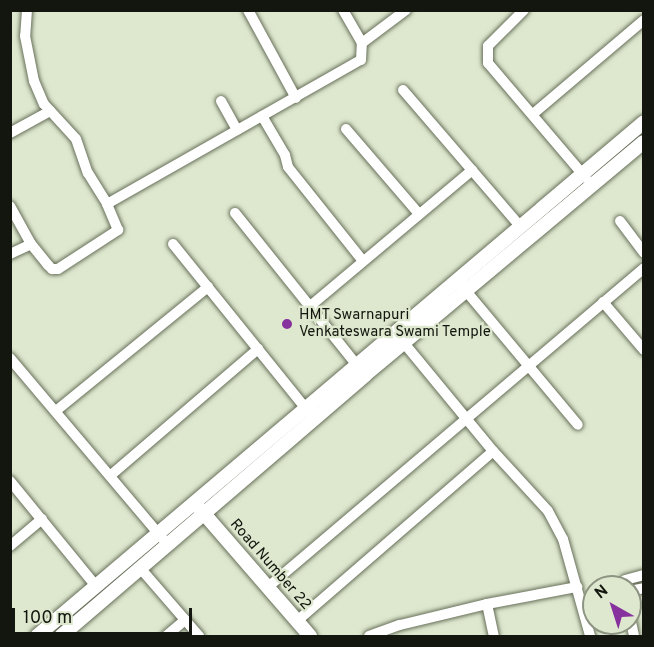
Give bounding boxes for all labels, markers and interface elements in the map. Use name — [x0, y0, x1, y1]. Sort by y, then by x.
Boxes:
place label: HMT Swarnapuri Venkateswara Swami Temple — [299, 306, 491, 341]
marker: HMT Swarnapuri Venkateswara Swami Temple — [280, 317, 294, 331]
street label: Road Number 22 — [226, 516, 314, 614]
north arrow — [582, 575, 642, 635]
text: N — [591, 581, 613, 604]
scale bar — [15, 596, 195, 634]
text: 100 m — [23, 607, 72, 630]

